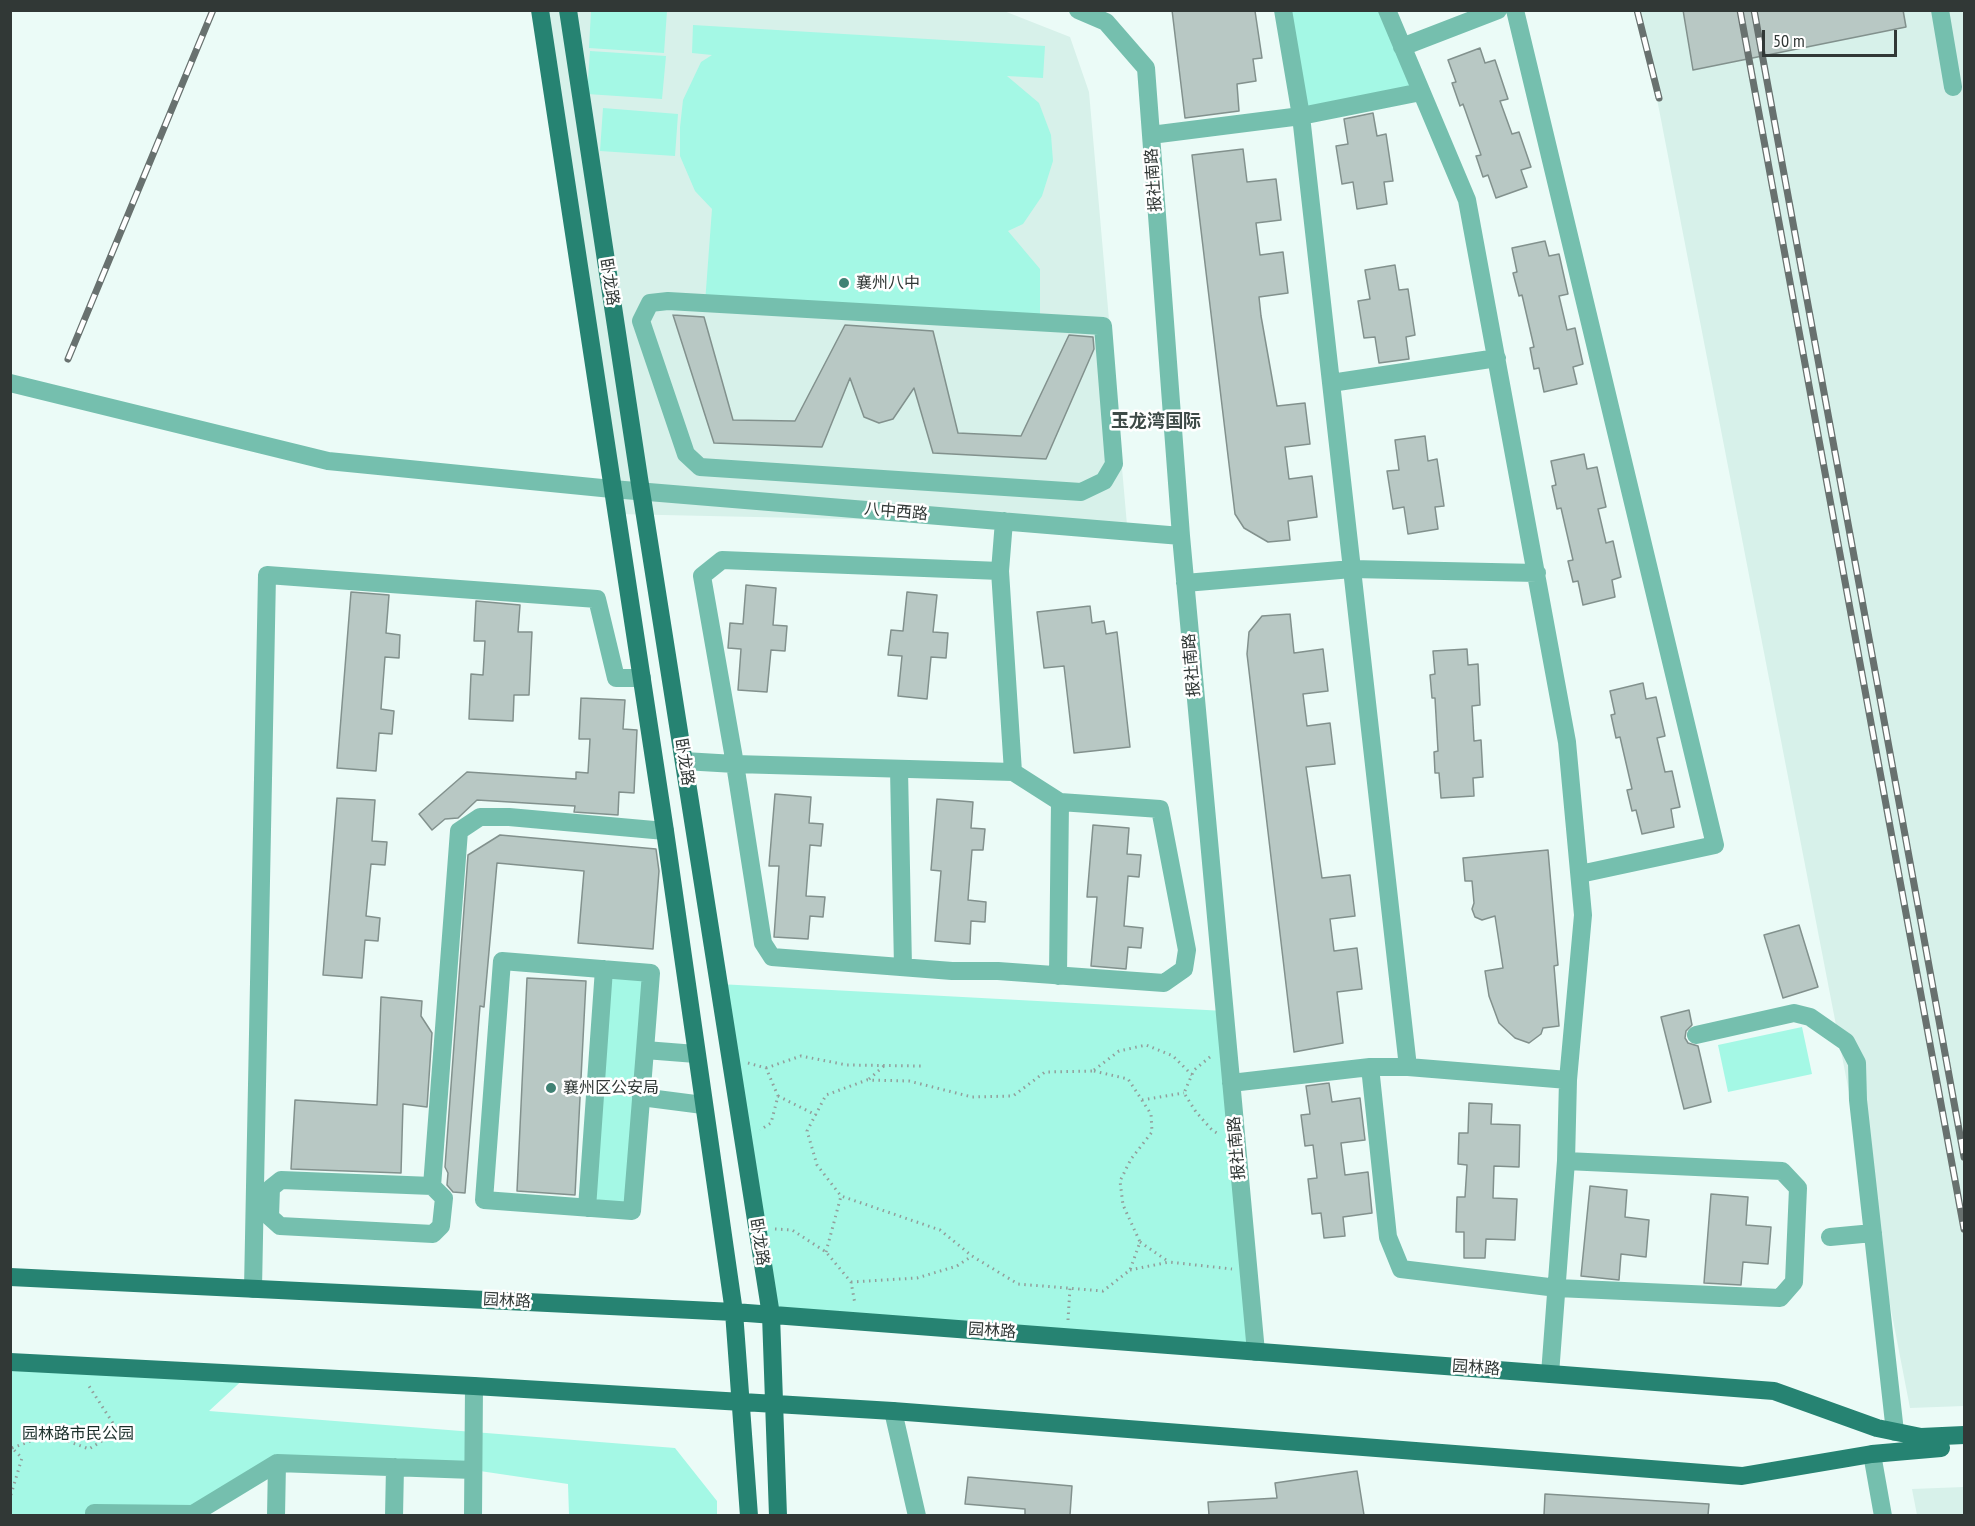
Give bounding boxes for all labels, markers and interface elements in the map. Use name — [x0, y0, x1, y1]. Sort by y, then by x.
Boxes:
scale bar — [1765, 18, 1900, 56]
text: 50 m — [1773, 29, 1805, 52]
street label: 报社南路 — [1142, 147, 1166, 213]
street label: 卧龙路 — [596, 257, 622, 307]
place label: 襄州八中 — [856, 273, 920, 293]
marker: 襄州八中 — [837, 276, 851, 290]
district label: 玉龙湾国际 — [1111, 411, 1201, 433]
street label: 八中西路 — [863, 500, 929, 524]
street label: 报社南路 — [1180, 632, 1204, 698]
street label: 卧龙路 — [671, 737, 697, 787]
place label: 襄州区公安局 — [563, 1078, 659, 1098]
marker: 襄州区公安局 — [544, 1081, 558, 1095]
street label: 报社南路 — [1225, 1115, 1249, 1181]
street label: 卧龙路 — [746, 1217, 772, 1267]
street label: 园林路 — [483, 1290, 531, 1312]
street label: 园林路 — [967, 1320, 1017, 1342]
street label: 园林路 — [1451, 1357, 1501, 1379]
park label: 园林路市民公园 — [22, 1424, 134, 1444]

